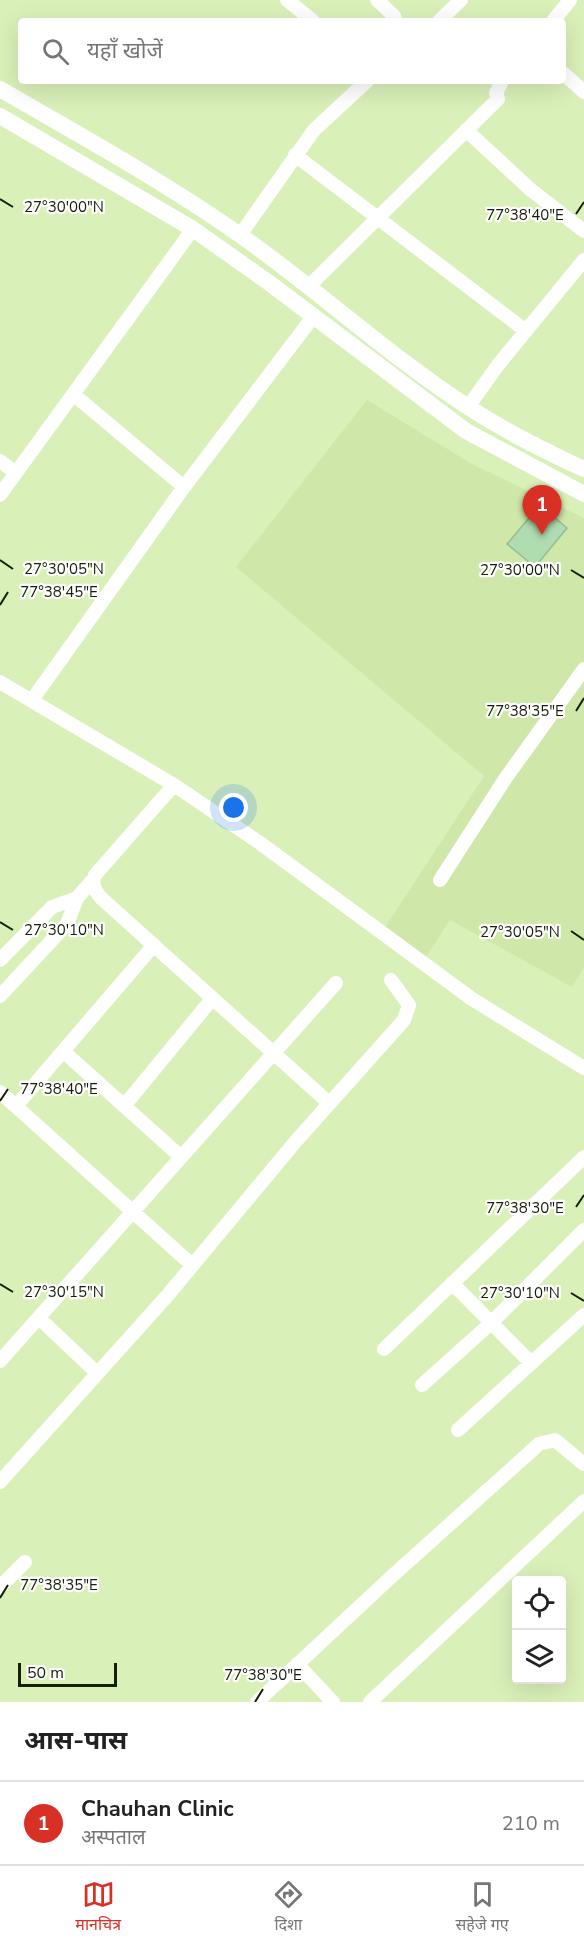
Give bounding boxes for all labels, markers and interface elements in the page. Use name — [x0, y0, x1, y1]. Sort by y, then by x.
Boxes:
search box — [18, 18, 566, 84]
icon: search — [39, 35, 72, 68]
text: यहाँ खोजें — [87, 36, 163, 66]
text: 27°30'00"N — [24, 197, 104, 217]
text: 77°38'40"E — [486, 205, 564, 225]
pin: 1 — [522, 486, 562, 535]
text: 27°30'05"N — [24, 559, 104, 579]
text: 27°30'00"N — [480, 560, 560, 580]
text: 77°38'45"E — [20, 582, 98, 602]
text: 77°38'35"E — [486, 701, 564, 721]
your location — [219, 793, 248, 822]
text: 27°30'10"N — [24, 920, 104, 940]
text: 27°30'05"N — [480, 922, 560, 942]
text: 77°38'40"E — [20, 1079, 98, 1099]
text: 77°38'30"E — [486, 1198, 564, 1218]
text: 27°30'15"N — [24, 1282, 104, 1302]
text: 27°30'10"N — [480, 1283, 560, 1303]
text: 77°38'35"E — [20, 1575, 98, 1595]
map controls — [512, 1576, 566, 1684]
button: locate — [512, 1576, 566, 1630]
button: layers — [512, 1630, 566, 1684]
scale bar — [18, 1660, 117, 1688]
text: 50 m — [27, 1662, 64, 1684]
text: 77°38'30"E — [224, 1665, 302, 1685]
text: आस-पास — [24, 1723, 127, 1758]
text: Chauhan Clinic — [81, 1794, 234, 1824]
text: 1 — [38, 1810, 50, 1837]
text: 210 m — [502, 1810, 560, 1837]
text: अस्पताल — [81, 1824, 146, 1851]
tab: मानचित्र — [75, 1878, 121, 1937]
tab: दिशा — [272, 1878, 305, 1937]
tab: सहेजे गए — [455, 1878, 509, 1937]

